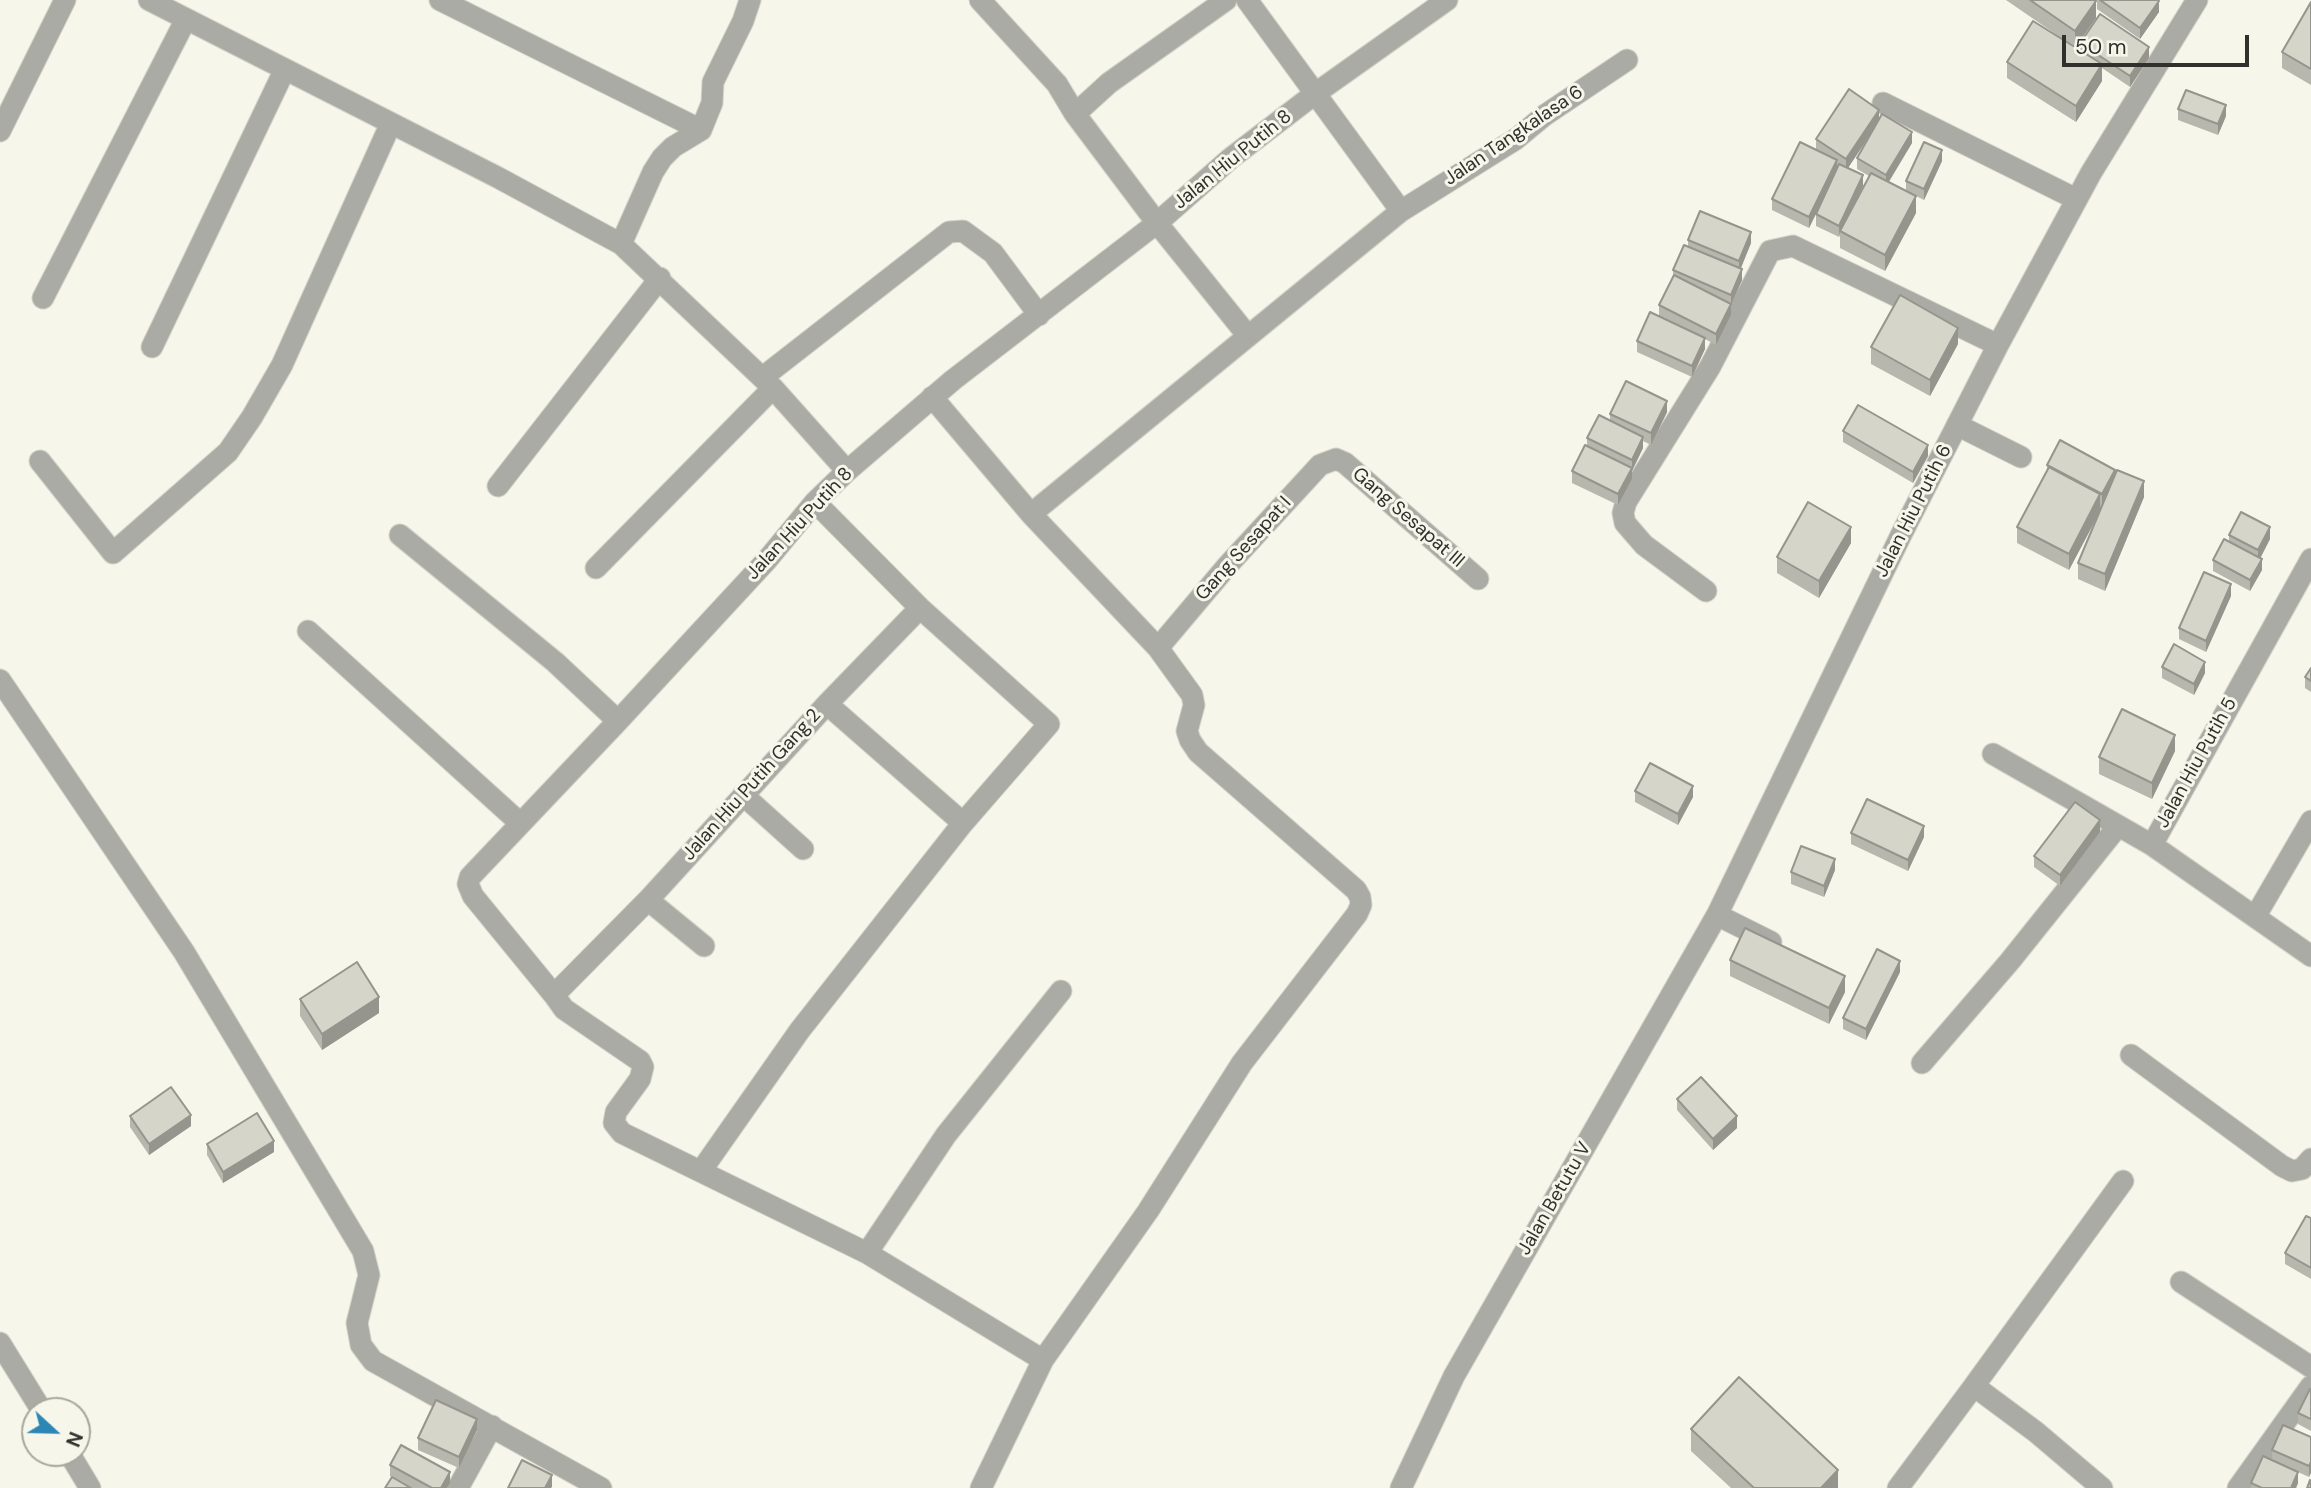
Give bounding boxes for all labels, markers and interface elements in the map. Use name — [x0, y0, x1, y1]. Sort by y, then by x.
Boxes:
scale bar — [2066, 21, 2253, 65]
text: 50 m — [2075, 33, 2126, 61]
street label: Jalan Tangkalasa 6 — [1440, 81, 1588, 191]
street label: Jalan Hiu Putih 8 — [1169, 105, 1297, 215]
street label: Jalan Hiu Putih 6 — [1871, 441, 1957, 581]
street label: Jalan Hiu Putih 8 — [742, 463, 858, 585]
street label: Gang Sesapat III — [1347, 463, 1469, 573]
street label: Gang Sesapat I — [1191, 492, 1297, 606]
street label: Jalan Hiu Putih 5 — [2152, 694, 2242, 832]
street label: Jalan Hiu Putih Gang 2 — [678, 705, 826, 865]
street label: Jalan Betutu V — [1513, 1138, 1597, 1260]
north arrow — [21, 1397, 91, 1467]
text: N — [60, 1428, 88, 1450]

